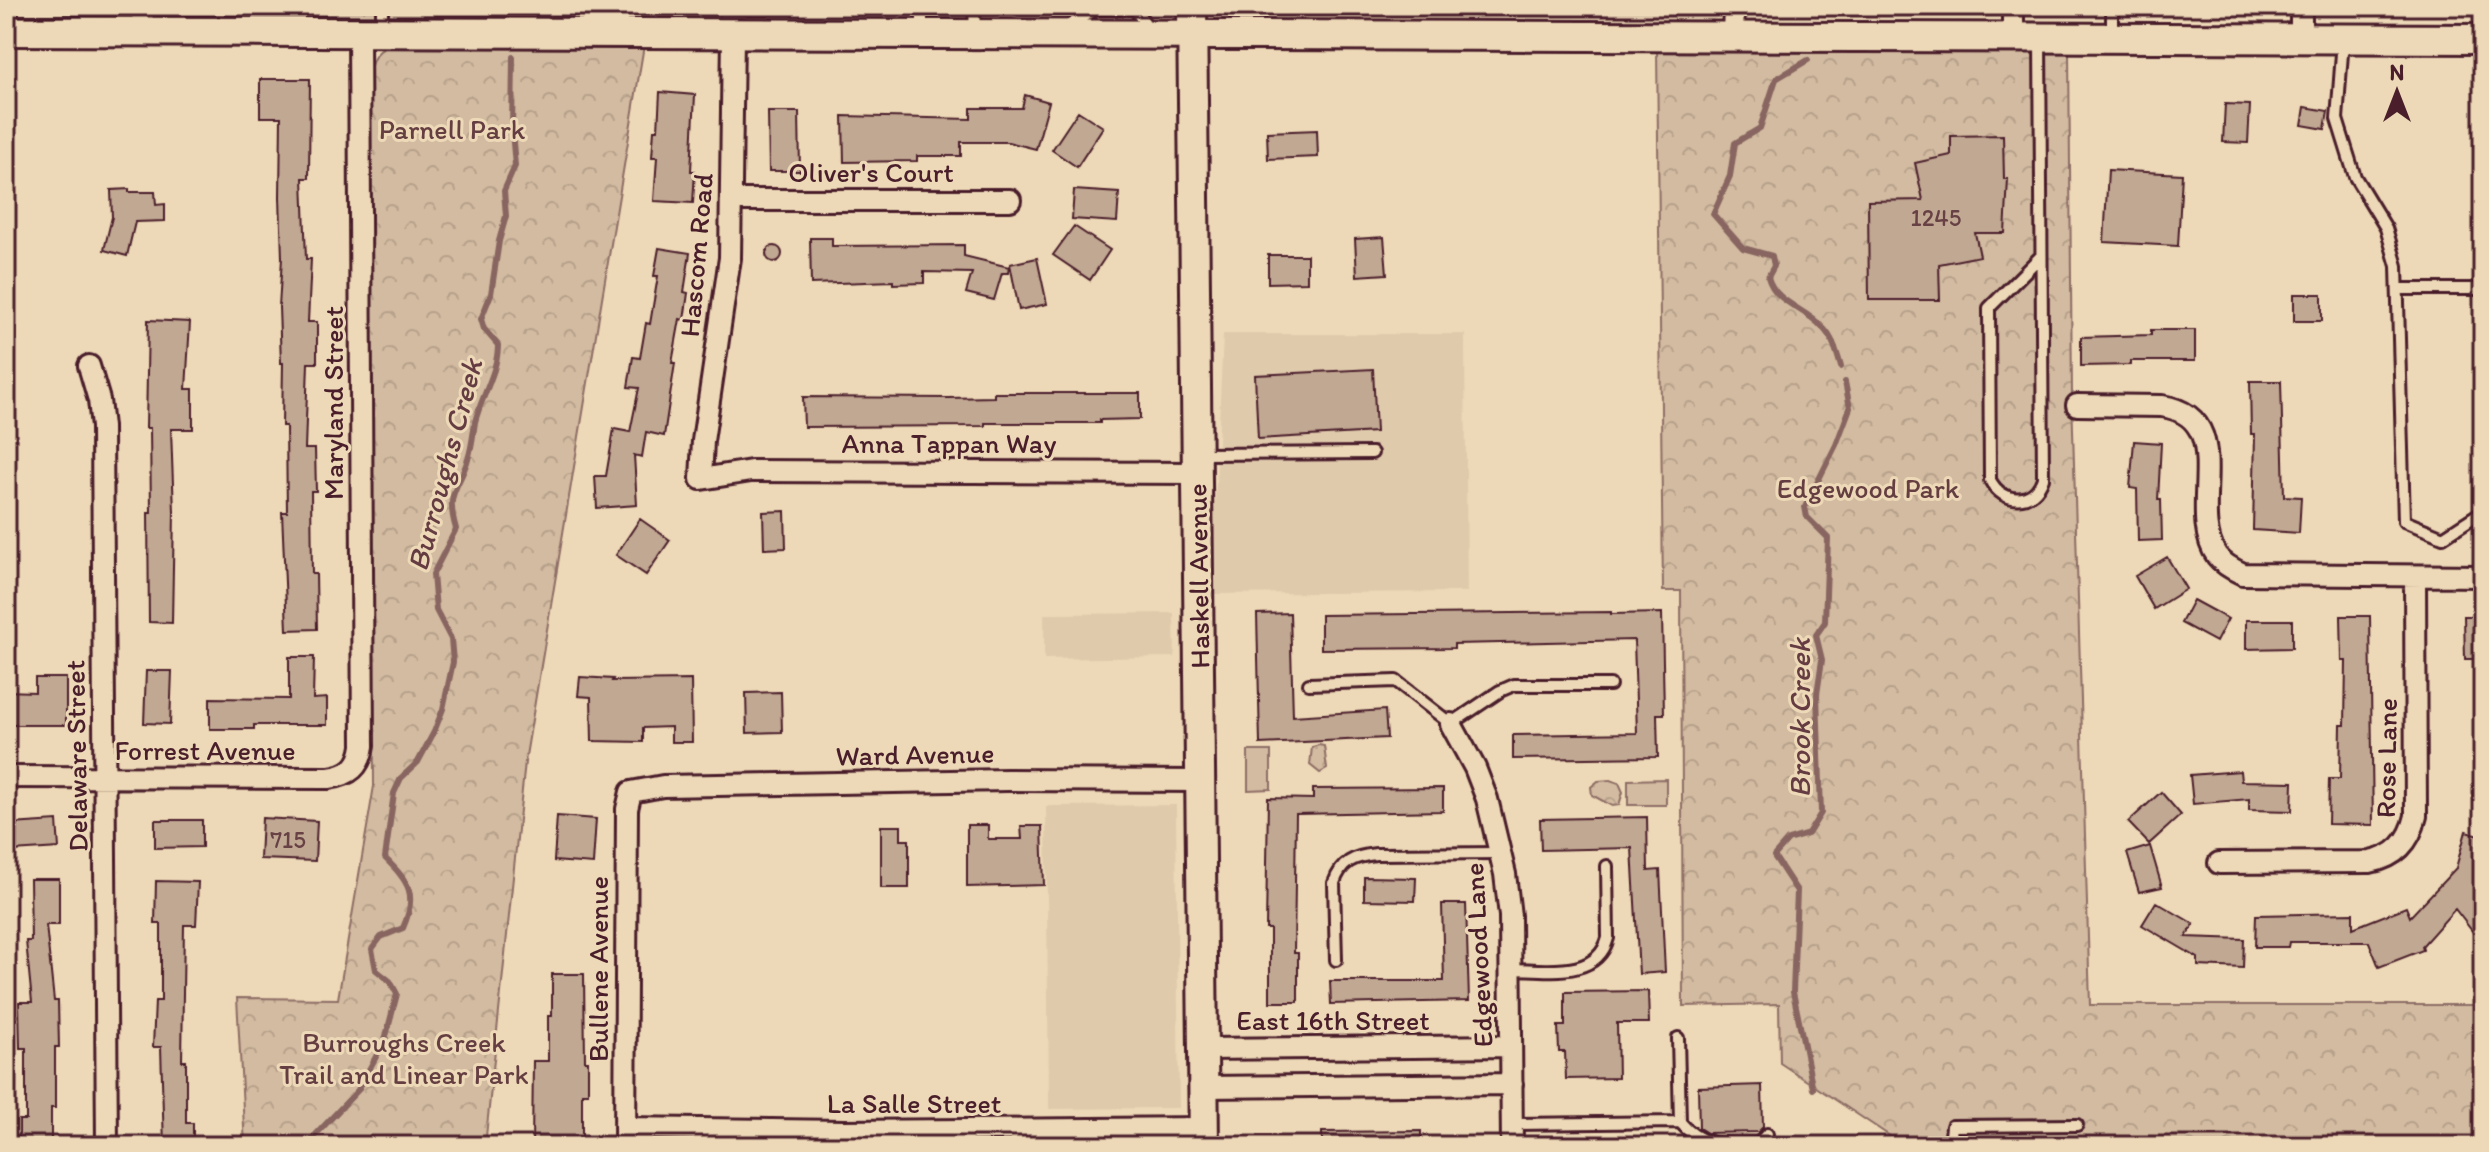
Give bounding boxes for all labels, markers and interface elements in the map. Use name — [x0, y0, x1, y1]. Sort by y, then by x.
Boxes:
north arrow — [2357, 52, 2437, 132]
text: N — [2390, 59, 2404, 86]
park label: Parnell Park — [379, 112, 526, 146]
street label: Oliver's Court — [788, 155, 954, 189]
street label: Hascom Road — [672, 171, 720, 338]
house number: 1245 — [1911, 203, 1961, 232]
street label: Maryland Street — [316, 306, 350, 500]
water label: Burroughs Creek — [398, 353, 491, 575]
street label: Anna Tappan Way — [841, 426, 1057, 460]
park label: Edgewood Park — [1777, 471, 1960, 505]
street label: Haskell Avenue — [1179, 483, 1217, 669]
water label: Brook Creek — [1781, 637, 1818, 798]
street label: Delaware Street — [57, 660, 95, 852]
street label: Rose Lane — [2368, 698, 2404, 818]
street label: Forrest Avenue — [114, 733, 296, 767]
street label: Ward Avenue — [835, 736, 995, 772]
house number: 715 — [270, 825, 306, 854]
street label: Edgewood Lane — [1456, 862, 1500, 1048]
street label: Bullene Avenue — [581, 876, 615, 1062]
street label: East 16th Street — [1236, 1003, 1430, 1037]
park label: Burroughs Creek Trail and Linear Park — [279, 1025, 529, 1091]
street label: La Salle Street — [827, 1086, 1001, 1120]

